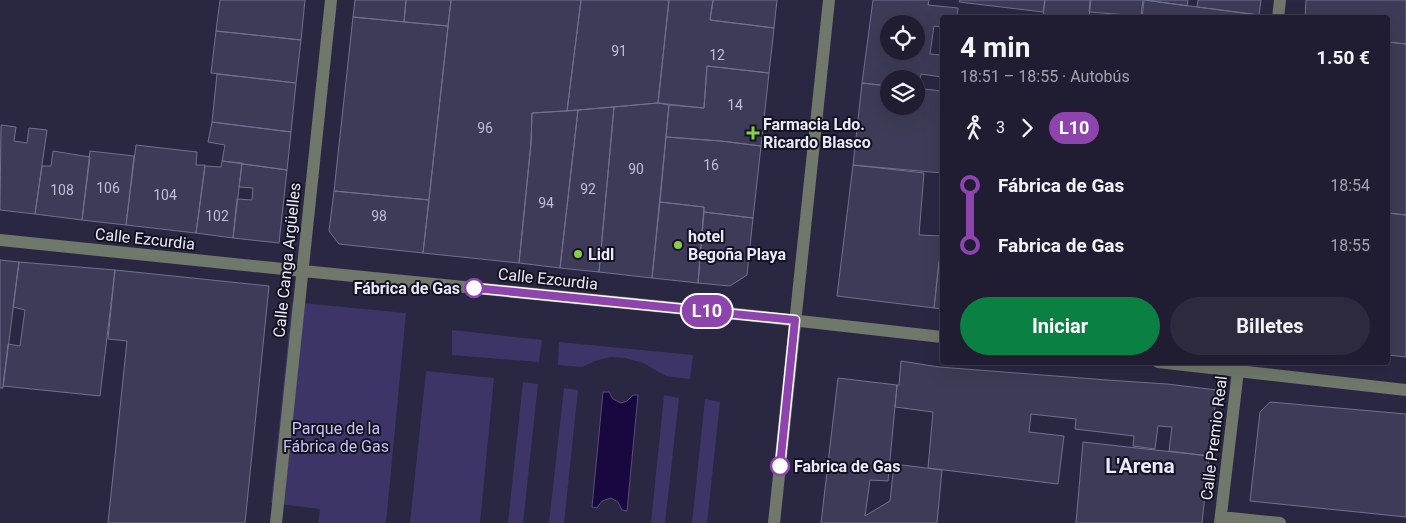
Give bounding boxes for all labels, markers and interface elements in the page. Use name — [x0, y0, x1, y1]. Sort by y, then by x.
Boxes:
map controls — [880, 15, 925, 115]
button: locate — [880, 15, 925, 60]
text: 4 min — [960, 31, 1030, 64]
house number: 91 — [611, 43, 627, 59]
text: 1.50 € — [1316, 46, 1370, 69]
house number: 12 — [709, 47, 725, 63]
text: 18:51 – 18:55 · Autobús — [960, 67, 1130, 86]
button: layers — [880, 70, 925, 115]
house number: 14 — [727, 97, 743, 113]
icon: walk — [960, 114, 988, 142]
icon: forward — [1013, 114, 1041, 142]
place label: Farmacia Ldo. Ricardo Blasco — [763, 115, 871, 152]
text: L10 — [1059, 117, 1089, 138]
text: 3 — [996, 118, 1005, 137]
house number: 96 — [477, 120, 493, 136]
marker: Farmacia Ldo. Ricardo Blasco — [747, 127, 759, 139]
house number: 16 — [703, 157, 719, 173]
house number: 90 — [628, 161, 644, 177]
text: Fábrica de Gas — [998, 174, 1124, 197]
text: 18:54 — [1330, 176, 1370, 195]
house number: 106 — [96, 180, 120, 196]
house number: 92 — [580, 181, 596, 197]
house number: 108 — [50, 182, 74, 198]
street label: Calle Canga Argüelles — [269, 182, 305, 338]
house number: 104 — [153, 187, 177, 203]
house number: 94 — [538, 195, 554, 211]
house number: 102 — [205, 208, 229, 224]
house number: 98 — [371, 208, 387, 224]
street label: Calle Ezcurdia — [94, 224, 196, 254]
place label: hotel Begoña Playa — [688, 227, 786, 264]
text: Fabrica de Gas — [998, 234, 1124, 257]
text: 18:55 — [1330, 236, 1370, 255]
marker: hotel Begoña Playa — [672, 239, 684, 251]
place label: Lidl — [588, 245, 614, 264]
marker: Lidl — [572, 248, 584, 260]
street label: Calle Ezcurdia — [497, 264, 599, 294]
marker: Fábrica de Gas — [464, 278, 484, 298]
place label: Fábrica de Gas — [354, 279, 460, 298]
line badge: L10 — [678, 295, 736, 327]
button: Iniciar — [960, 297, 1160, 355]
button: Billetes — [1170, 297, 1370, 355]
text: L10 — [692, 300, 722, 321]
street label: Calle Premio Real — [1197, 375, 1231, 501]
park label: Parque de la Fábrica de Gas — [283, 419, 389, 456]
district label: L'Arena — [1105, 454, 1175, 478]
marker: Fabrica de Gas — [770, 456, 790, 476]
place label: Fabrica de Gas — [794, 457, 900, 476]

